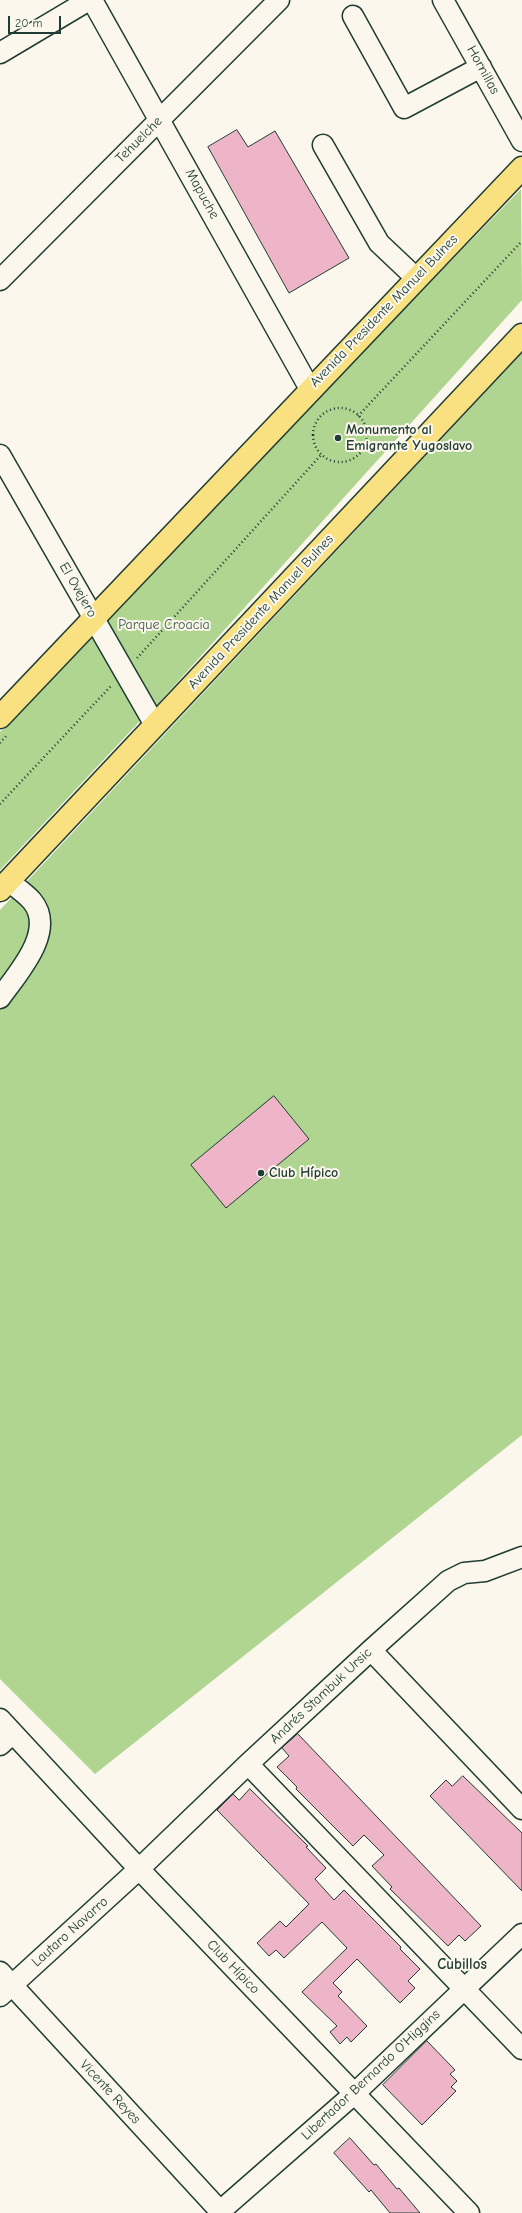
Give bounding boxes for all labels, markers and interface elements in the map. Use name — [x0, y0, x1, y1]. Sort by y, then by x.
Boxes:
scale bar — [10, 8, 63, 34]
text: 20 m — [15, 16, 43, 30]
street label: Hornillas — [463, 43, 503, 97]
street label: Tehuelche — [112, 113, 166, 167]
street label: Mapuche — [181, 166, 223, 222]
street label: Avenida Presidente Manuel Bulnes — [307, 231, 461, 391]
place label: Monumento al Emigrante Yugoslavo — [346, 422, 472, 454]
marker: Monumento al Emigrante Yugoslavo — [333, 433, 343, 443]
street label: Avenida Presidente Manuel Bulnes — [185, 531, 337, 693]
street label: El Ovejero — [56, 559, 100, 621]
park label: Parque Croacia — [118, 617, 210, 633]
place label: Club Hípico — [269, 1165, 338, 1181]
marker: Club Hípico — [256, 1168, 266, 1178]
street label: Andrés Stambuk Ursic — [267, 1644, 375, 1748]
street label: Lautaro Navarro — [28, 1893, 112, 1971]
street label: Club Hípico — [203, 1936, 263, 1998]
district label: Cubillos — [437, 1956, 487, 1974]
street label: Libertador Bernardo O'Higgins — [298, 2006, 444, 2144]
street label: Vicente Reyes — [76, 2056, 144, 2128]

